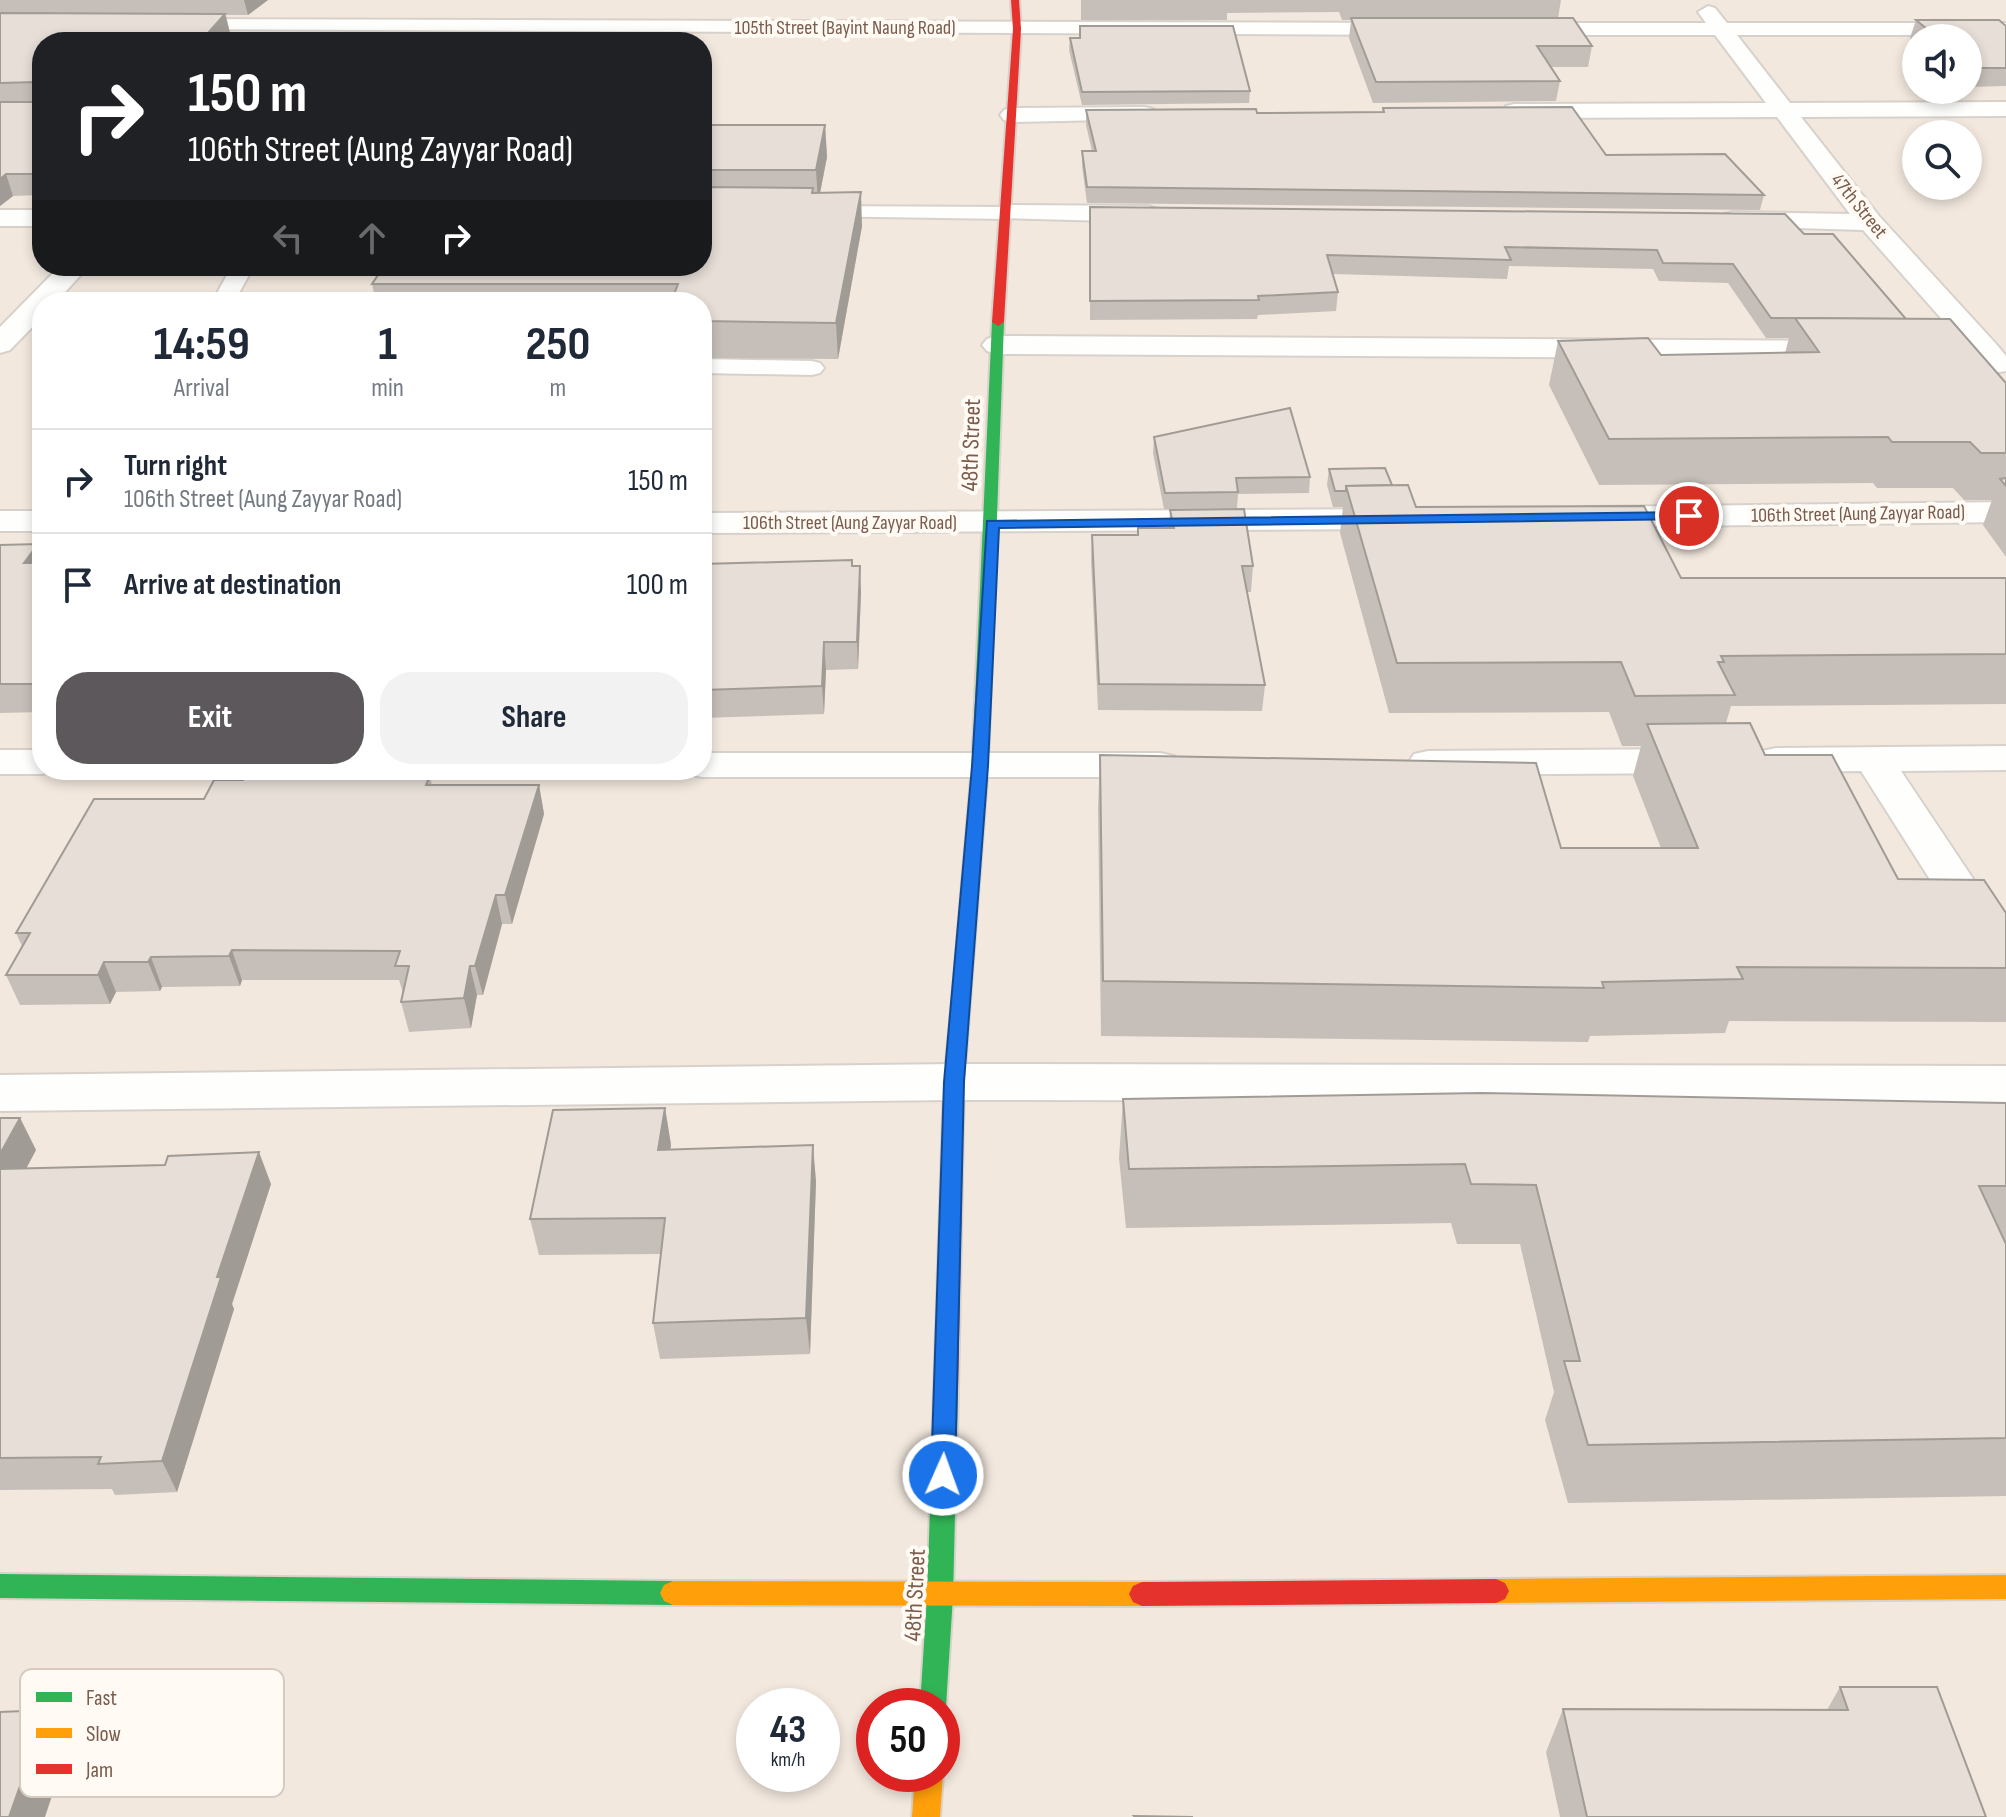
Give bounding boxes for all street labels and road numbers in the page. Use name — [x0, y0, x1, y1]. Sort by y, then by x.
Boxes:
street label: 105th Street (Bayint Naung Road) — [734, 16, 956, 40]
street label: 47th Street — [1826, 169, 1892, 243]
street label: 48th Street — [955, 398, 987, 492]
street label: 106th Street (Aung Zayyar Road) — [1751, 500, 1965, 528]
street label: 106th Street (Aung Zayyar Road) — [743, 511, 957, 535]
street label: 48th Street — [898, 1548, 932, 1642]

